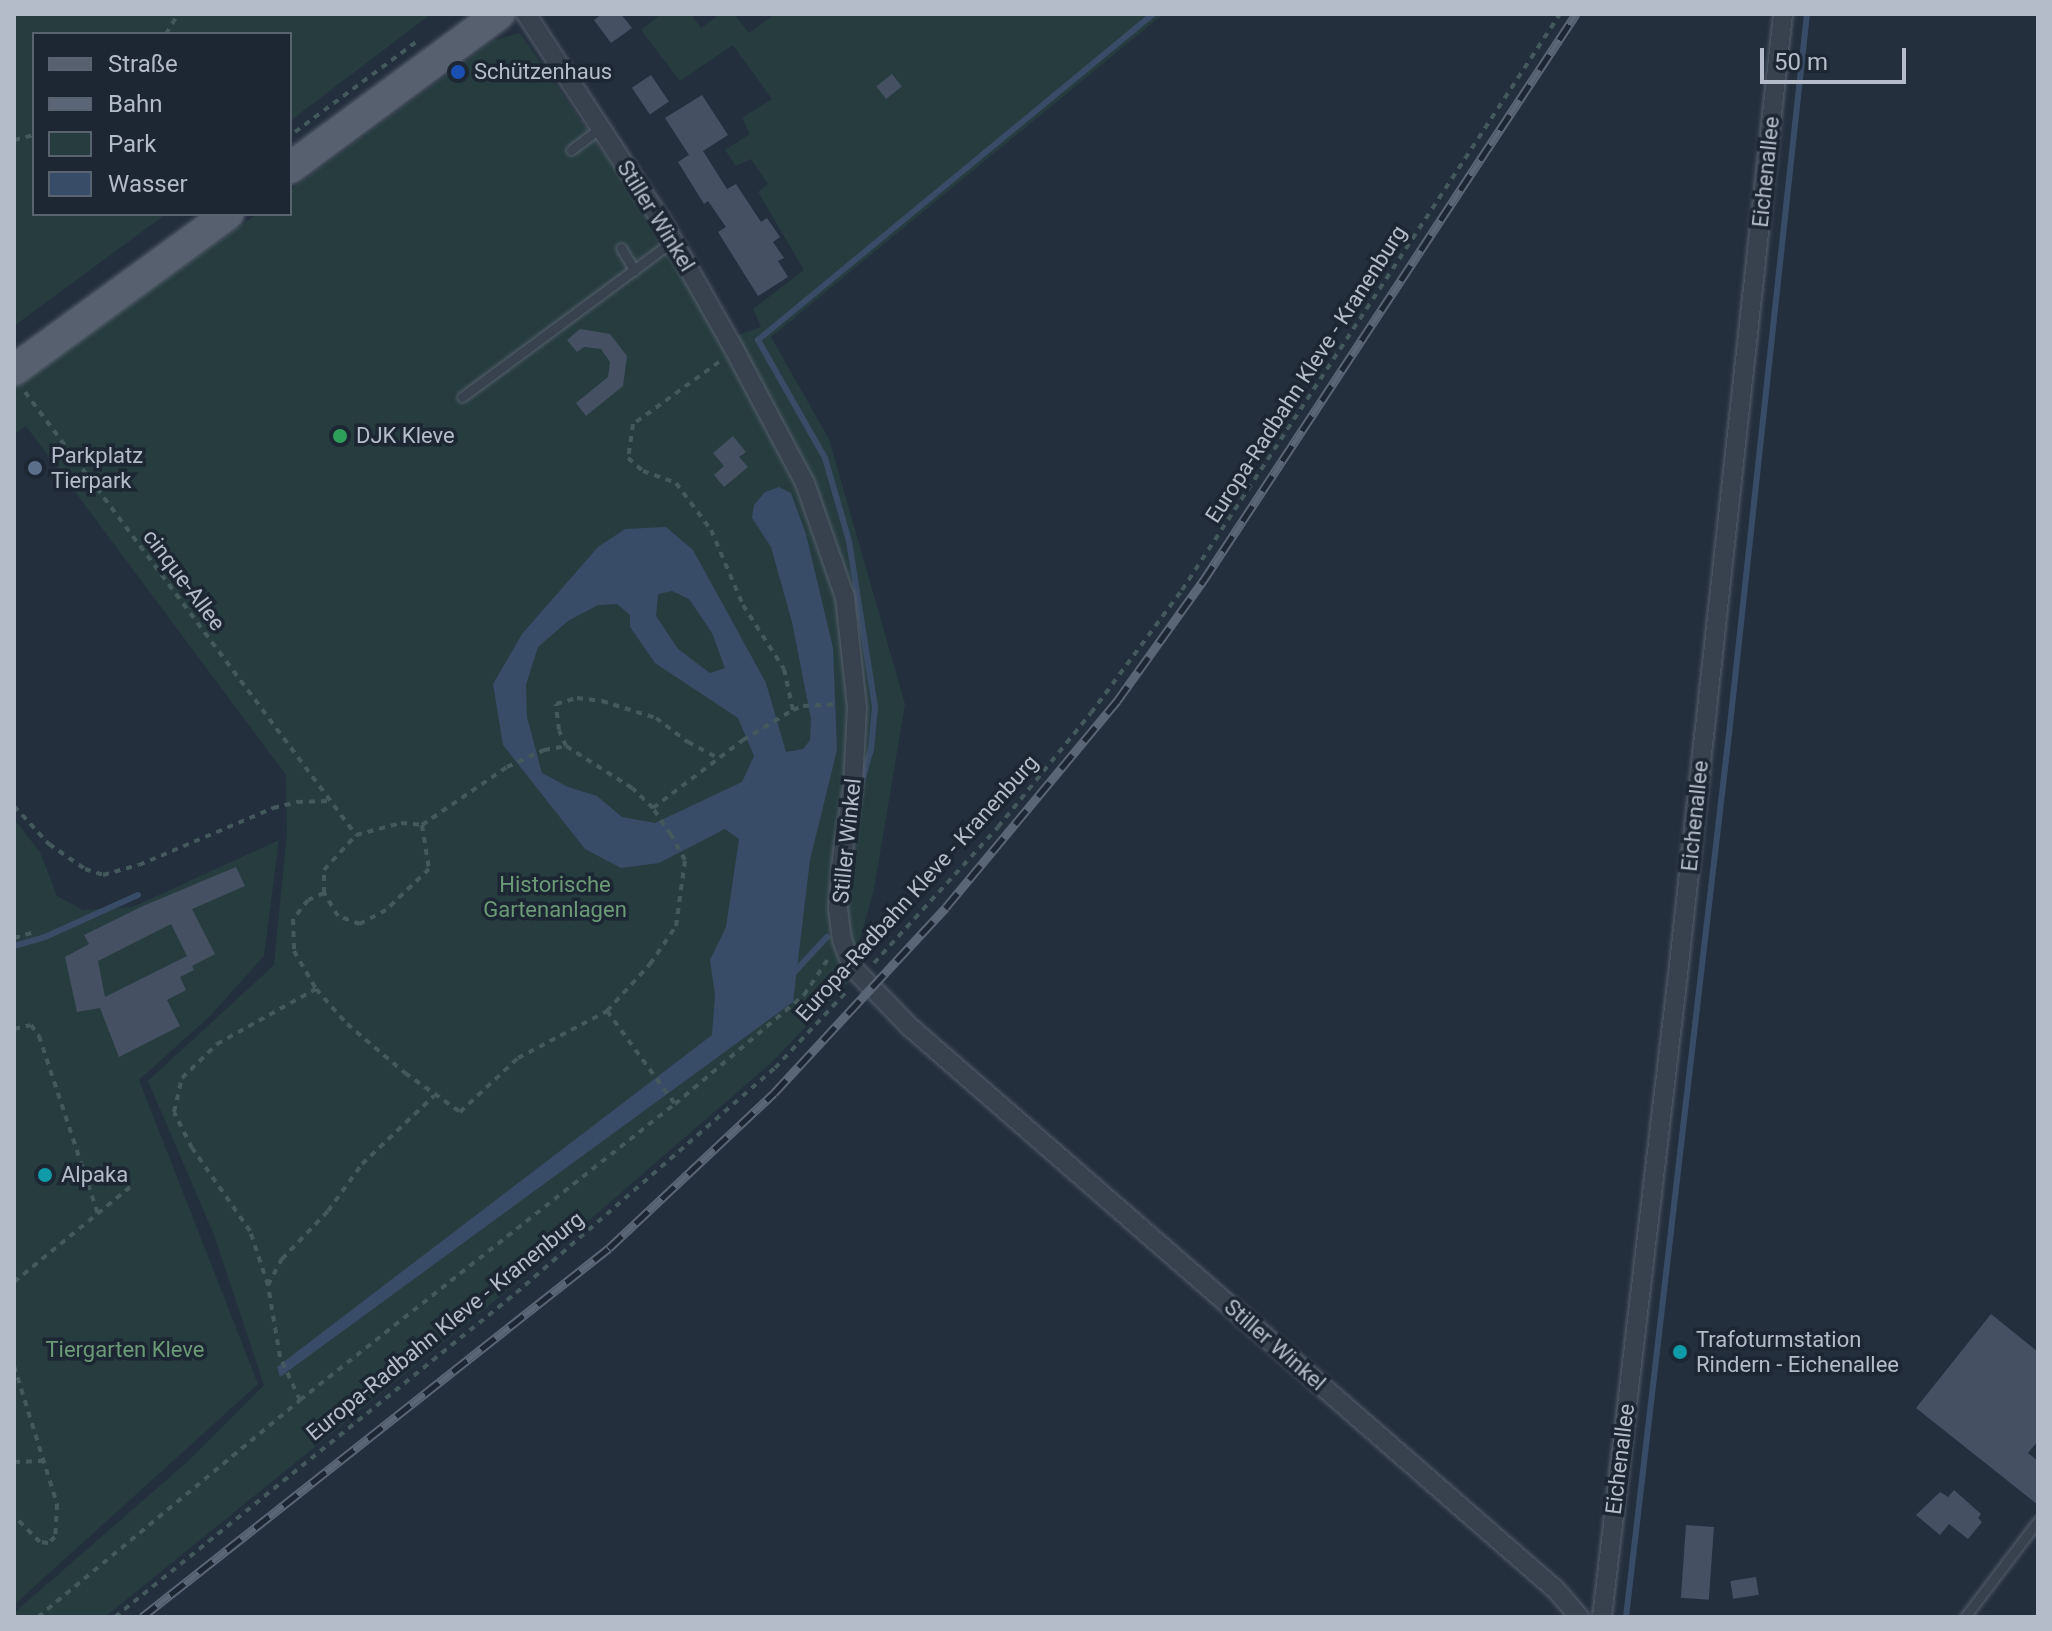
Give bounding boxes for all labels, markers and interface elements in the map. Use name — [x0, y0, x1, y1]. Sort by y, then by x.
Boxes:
legend — [32, 32, 292, 216]
scale bar — [1764, 32, 1910, 82]
text: 50 m — [1774, 48, 1828, 76]
text: Straße — [108, 50, 178, 78]
place label: Schützenhaus — [474, 59, 612, 85]
marker: Schützenhaus — [449, 63, 467, 81]
text: Bahn — [108, 90, 162, 118]
street label: Eichenallee — [1747, 115, 1785, 229]
text: Park — [108, 130, 156, 158]
street label: Stiller Winkel — [611, 156, 701, 276]
text: Wasser — [108, 170, 188, 198]
street label: Europa-Radbahn Kleve - Kranenburg — [1200, 220, 1412, 528]
place label: DJK Kleve — [356, 423, 455, 449]
marker: DJK Kleve — [331, 427, 349, 445]
place label: Parkplatz Tierpark — [51, 442, 143, 494]
marker: Parkplatz Tierpark — [26, 459, 44, 477]
street label: cinque-Allee — [137, 524, 231, 636]
street label: Europa-Radbahn Kleve - Kranenburg — [790, 749, 1044, 1027]
street label: Eichenallee — [1676, 759, 1714, 873]
street label: Stiller Winkel — [827, 777, 867, 905]
park label: Historische Gartenanlagen — [483, 871, 627, 922]
place label: Alpaka — [61, 1162, 128, 1188]
marker: Alpaka — [36, 1166, 54, 1184]
street label: Europa-Radbahn Kleve - Kranenburg — [301, 1206, 589, 1446]
street label: Stiller Winkel — [1219, 1294, 1331, 1396]
place label: Trafoturmstation Rindern - Eichenallee — [1696, 1326, 1899, 1378]
park label: Tiergarten Kleve — [45, 1337, 205, 1363]
marker: Trafoturmstation Rindern - Eichenallee — [1671, 1343, 1689, 1361]
street label: Eichenallee — [1600, 1402, 1640, 1516]

